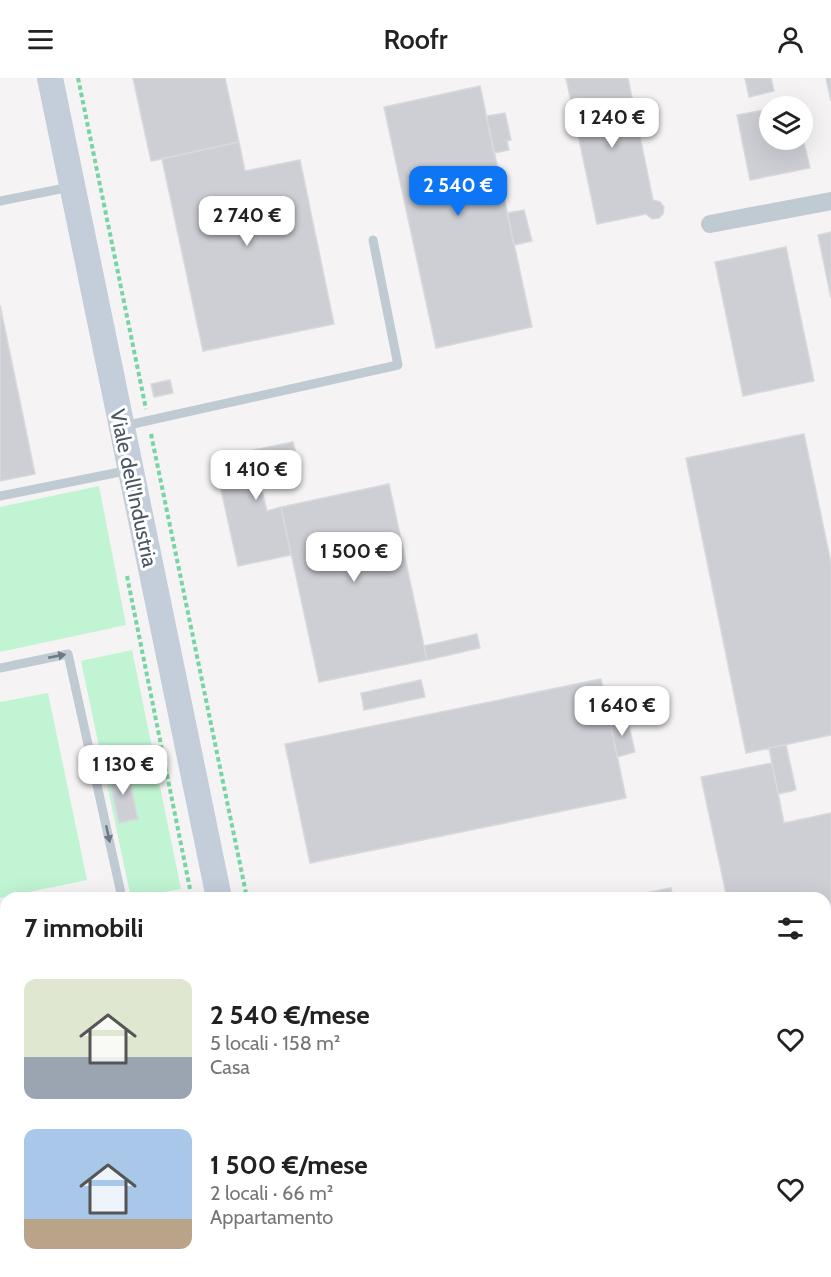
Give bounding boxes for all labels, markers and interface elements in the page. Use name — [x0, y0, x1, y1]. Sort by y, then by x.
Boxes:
icon: menu — [24, 23, 57, 56]
text: Roofr — [383, 23, 448, 56]
icon: person — [774, 23, 807, 56]
map controls — [759, 96, 813, 150]
button: layers — [759, 96, 813, 150]
pin: 1 240 € — [557, 98, 667, 149]
text: 1 240 € — [579, 105, 645, 129]
pin: 2 540 € — [403, 166, 513, 217]
text: 2 540 € — [423, 173, 493, 197]
pin: 2 740 € — [192, 196, 302, 247]
text: 2 740 € — [213, 203, 281, 227]
street label: Viale dell'Industria — [105, 407, 163, 569]
pin: 1 410 € — [201, 450, 311, 501]
text: 1 410 € — [225, 457, 287, 481]
pin: 1 500 € — [299, 532, 409, 583]
text: 1 500 € — [320, 539, 388, 563]
one-way arrow — [48, 651, 67, 660]
pin: 1 640 € — [567, 686, 677, 737]
text: 1 640 € — [589, 693, 655, 717]
pin: 1 130 € — [68, 745, 178, 796]
text: 1 130 € — [92, 752, 154, 776]
one-way arrow — [103, 825, 113, 843]
text: 7 immobili — [24, 912, 144, 944]
icon: filters — [774, 912, 807, 945]
text: 2 540 €/mese — [210, 999, 370, 1031]
icon: home — [72, 1003, 144, 1075]
icon: heart — [774, 1023, 807, 1056]
text: 5 locali · 158 m² — [210, 1031, 340, 1055]
text: Casa — [210, 1055, 250, 1079]
text: 1 500 €/mese — [210, 1149, 368, 1181]
icon: home — [72, 1153, 144, 1225]
icon: heart — [774, 1173, 807, 1206]
text: 2 locali · 66 m² — [210, 1181, 333, 1205]
text: Appartamento — [210, 1205, 333, 1229]

